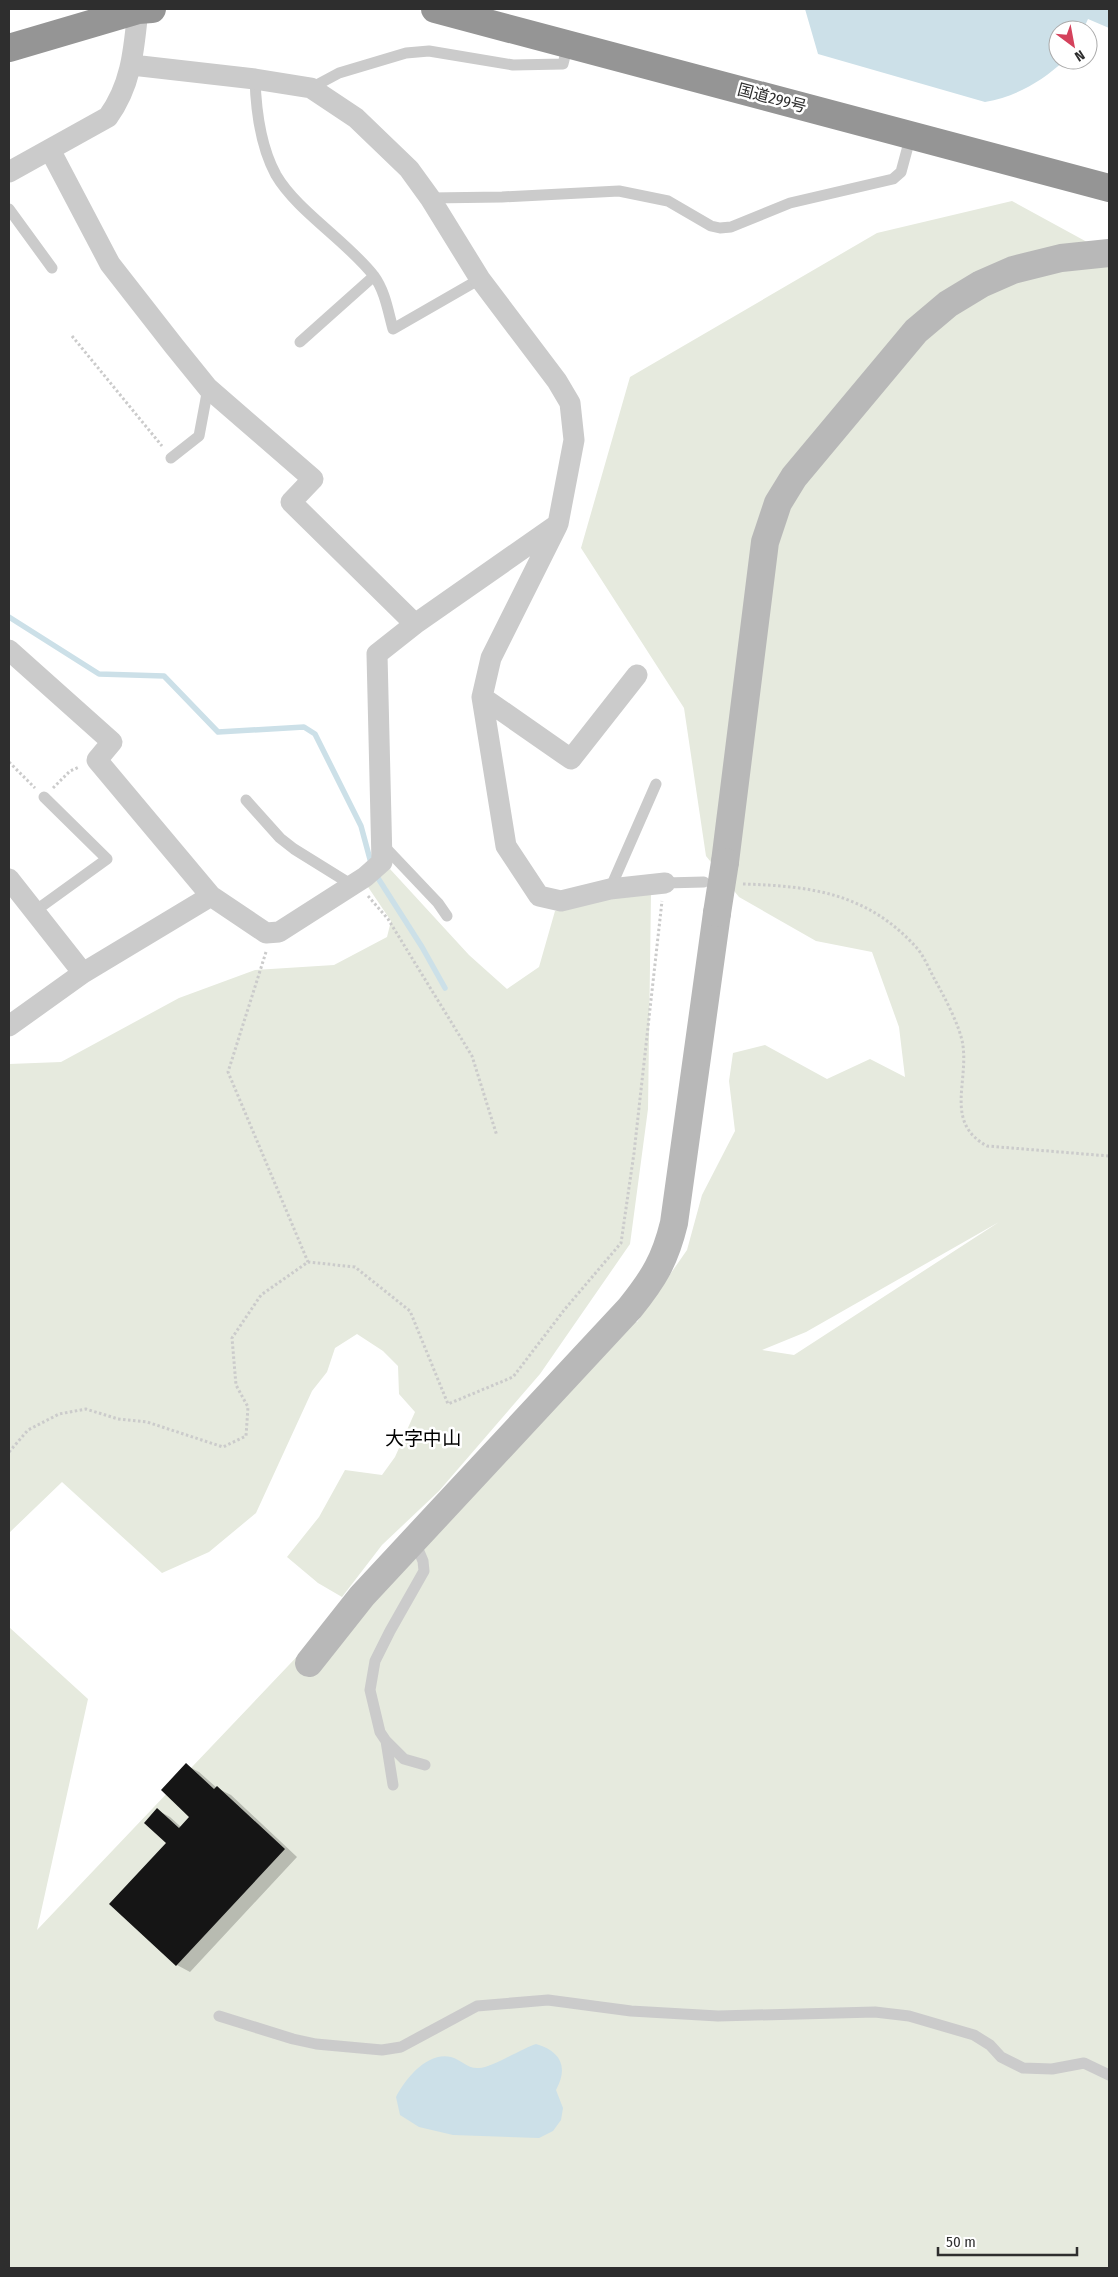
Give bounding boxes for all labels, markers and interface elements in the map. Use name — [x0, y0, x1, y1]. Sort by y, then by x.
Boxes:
north arrow — [1048, 20, 1098, 70]
text: N — [1072, 46, 1088, 65]
street label: 国道299号 — [735, 80, 809, 116]
district label: 大字中山 — [385, 1427, 461, 1450]
scale bar — [938, 2224, 1077, 2256]
text: 50 m — [946, 2233, 976, 2251]

